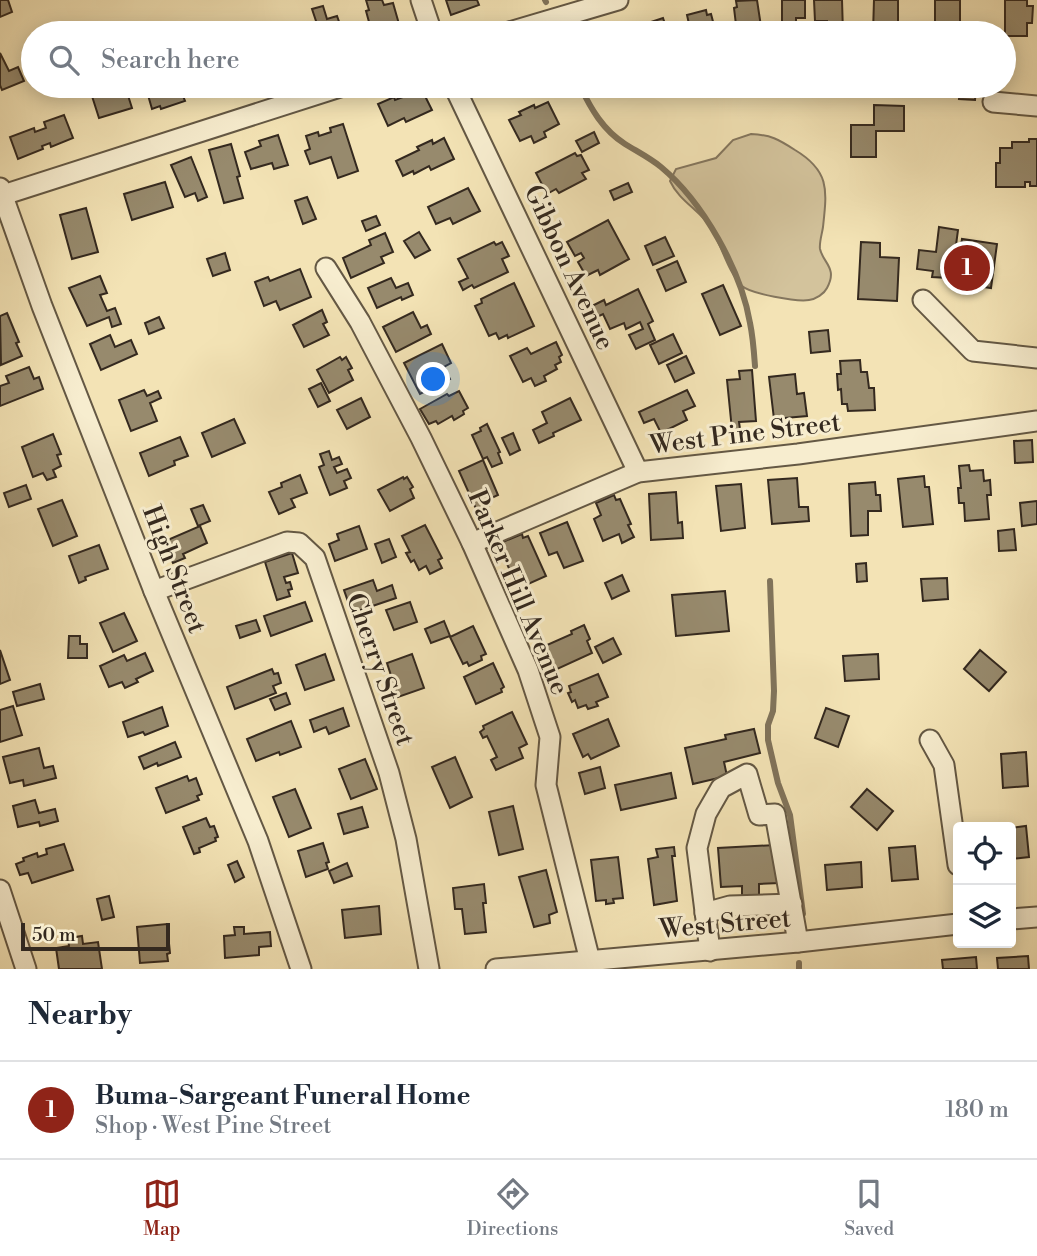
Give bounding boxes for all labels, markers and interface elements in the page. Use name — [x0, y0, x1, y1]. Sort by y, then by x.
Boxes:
search box — [21, 21, 1016, 98]
icon: search — [45, 41, 83, 79]
text: Search here — [101, 44, 240, 76]
street label: Gibbon Avenue — [517, 180, 621, 355]
pin: 1 — [944, 242, 990, 294]
your location — [416, 362, 450, 396]
street label: West Pine Street — [647, 406, 842, 462]
street label: Parker Hill Avenue — [460, 485, 576, 700]
street label: High Street — [135, 501, 213, 638]
street label: Cherry Street — [339, 589, 421, 750]
map controls — [953, 822, 1016, 948]
button: locate — [953, 822, 1016, 885]
button: layers — [953, 885, 1016, 948]
street label: West Street — [657, 902, 792, 946]
scale bar — [21, 920, 170, 952]
text: 50 m — [32, 923, 76, 947]
text: Nearby — [28, 996, 132, 1034]
text: Buma-Sargeant Funeral Home — [95, 1080, 470, 1112]
text: 1 — [45, 1096, 57, 1124]
text: 180 m — [945, 1096, 1009, 1124]
text: Shop · West Pine Street — [95, 1112, 331, 1140]
tab: Map — [143, 1175, 181, 1241]
tab: Directions — [467, 1175, 558, 1241]
tab: Saved — [844, 1175, 894, 1241]

